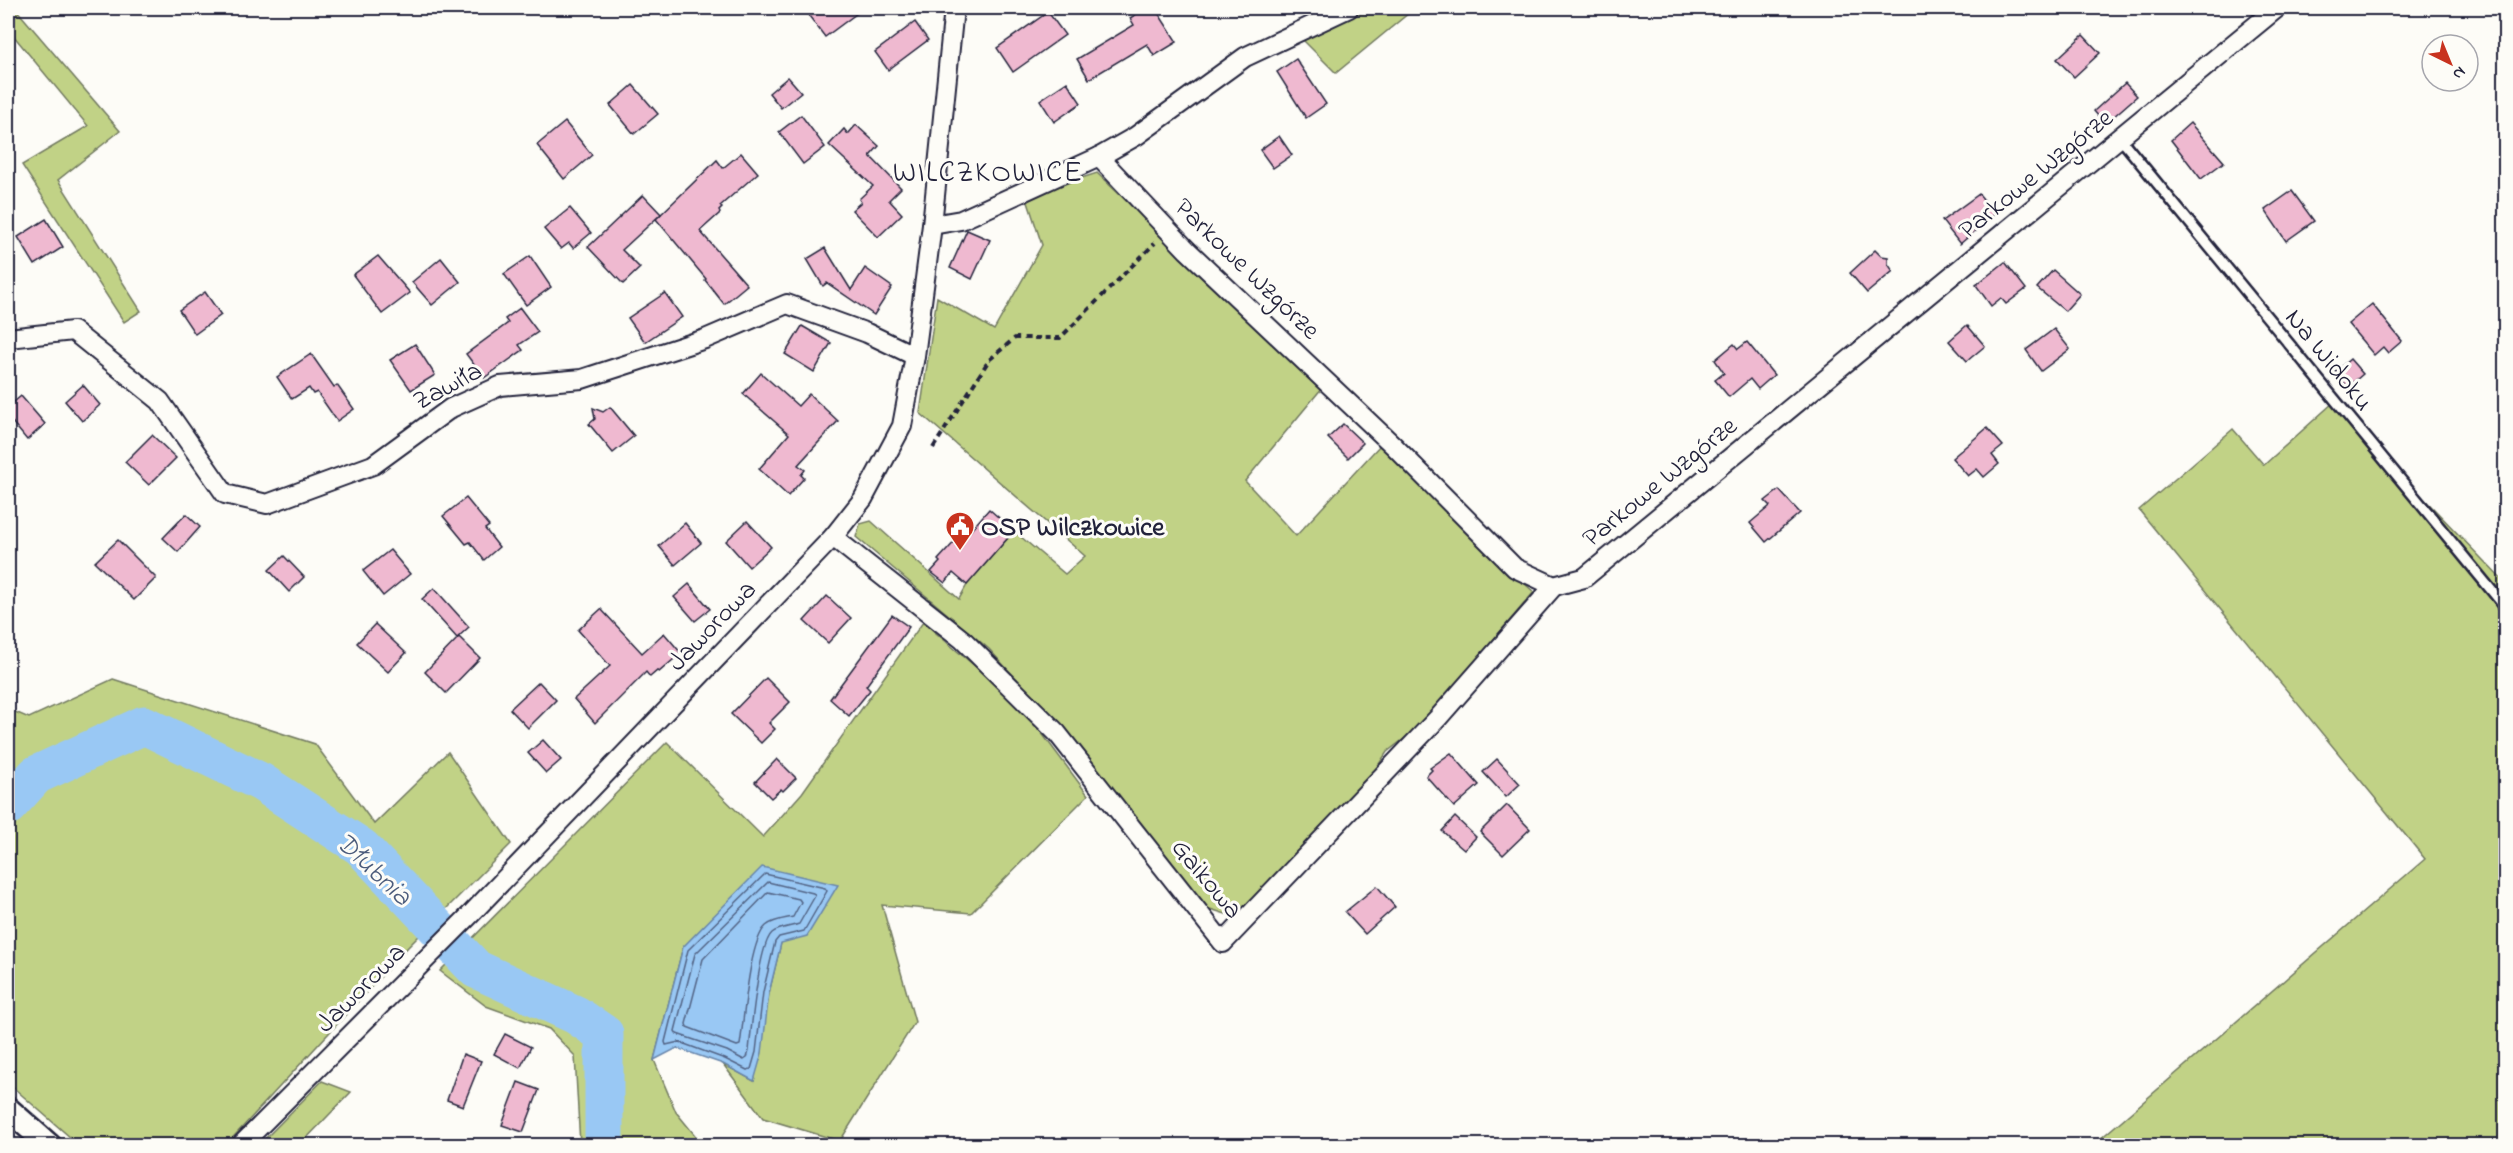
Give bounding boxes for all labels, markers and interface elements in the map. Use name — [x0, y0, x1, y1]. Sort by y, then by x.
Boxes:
north arrow — [2420, 33, 2480, 93]
text: N — [2447, 60, 2471, 85]
street label: Parkowe Wzgórze — [1951, 100, 2123, 250]
district label: WILCZKOWICE — [893, 152, 1083, 196]
street label: Parkowe Wzgórze — [1165, 190, 1329, 350]
street label: Na Widoku — [2274, 301, 2382, 420]
street label: Zawiła — [407, 353, 490, 422]
street label: Parkowe Wzgórze — [1575, 408, 1747, 558]
place label: OSP Wilczkowice — [981, 509, 1165, 548]
public building icon: OSP Wilczkowice — [944, 510, 976, 552]
street label: Jaworowa — [659, 572, 766, 681]
water label: Dłubnia — [325, 824, 421, 917]
street label: Gaikowa — [1161, 831, 1251, 928]
street label: Jaworowa — [308, 935, 416, 1043]

